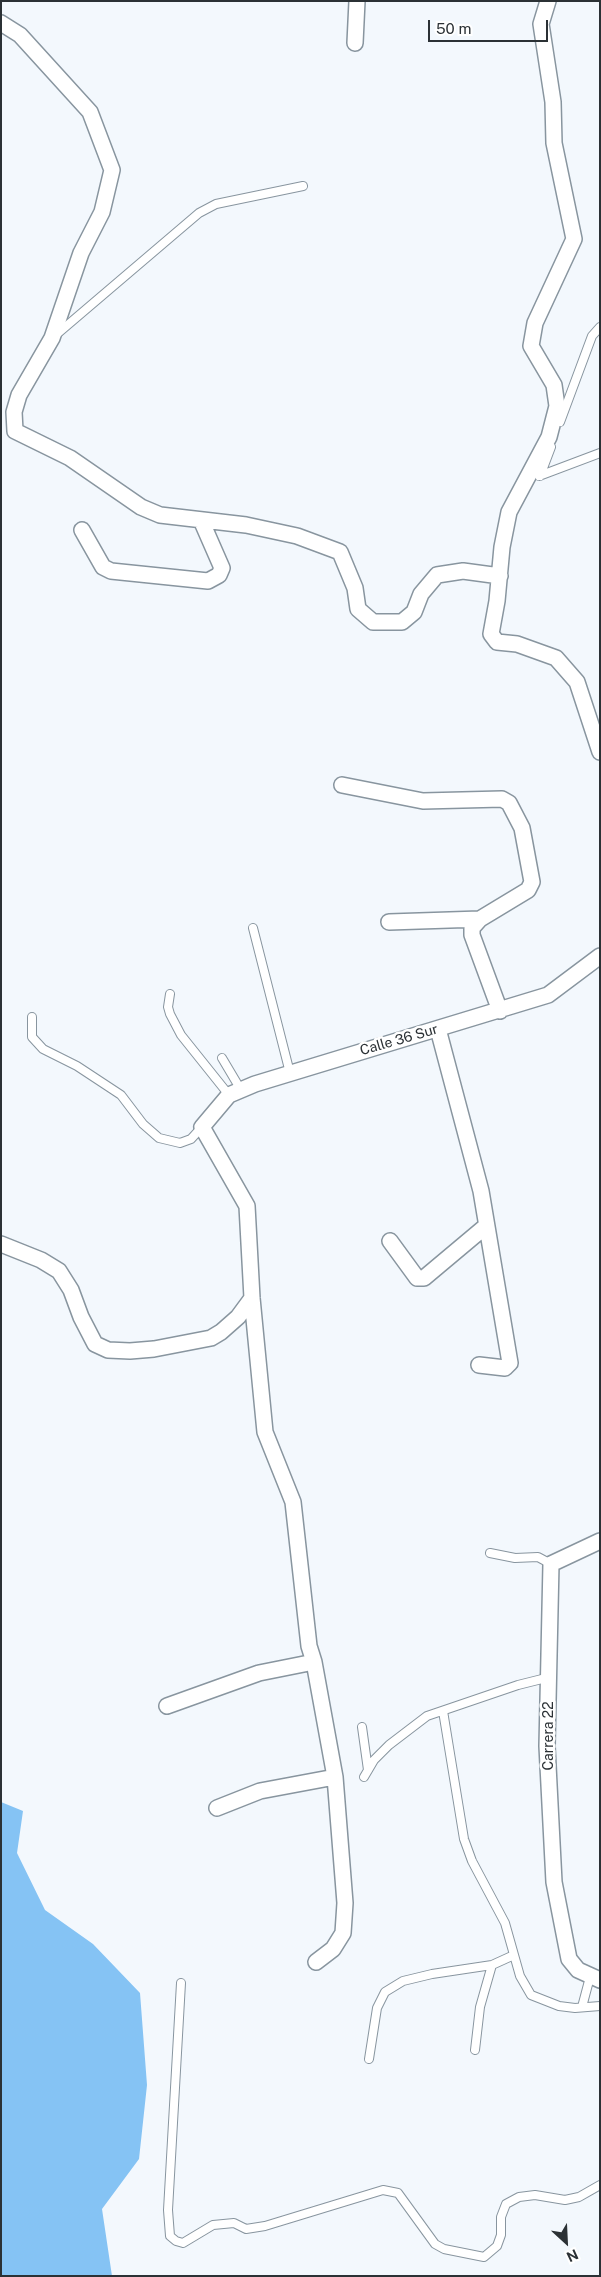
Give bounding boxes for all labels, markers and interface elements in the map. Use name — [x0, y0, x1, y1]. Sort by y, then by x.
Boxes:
scale bar — [431, 10, 551, 42]
text: 50 m — [436, 20, 471, 37]
street label: Calle 36 Sur — [358, 1021, 440, 1059]
street label: Carrera 22 — [541, 1701, 557, 1771]
north arrow — [541, 2217, 591, 2267]
text: N — [564, 2246, 581, 2265]

